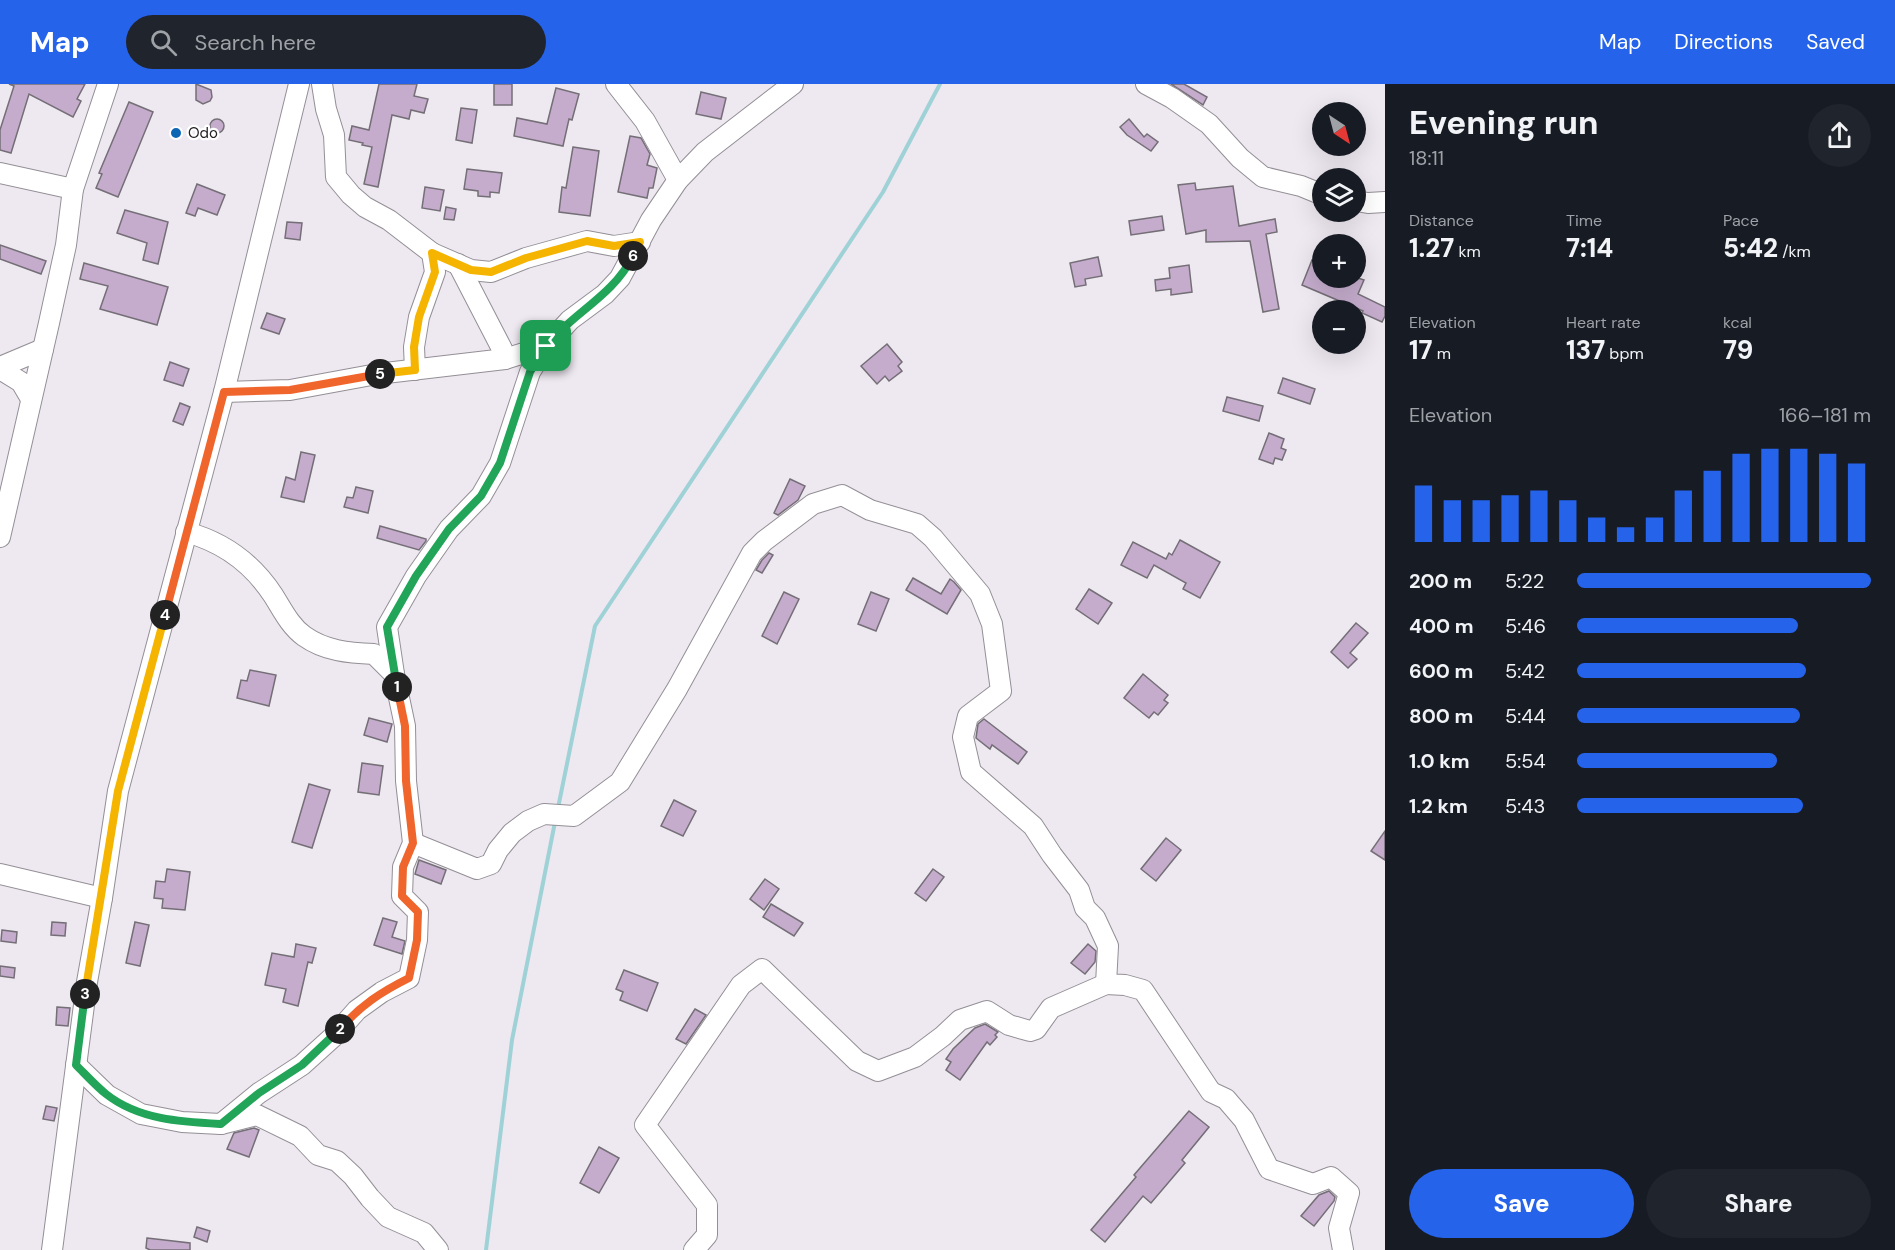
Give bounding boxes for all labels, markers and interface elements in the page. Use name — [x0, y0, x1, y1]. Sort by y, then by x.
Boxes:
search box — [126, 15, 546, 69]
text: Map — [30, 24, 90, 61]
icon: search — [147, 26, 180, 59]
text: Search here — [195, 28, 316, 57]
text: Map — [1599, 28, 1641, 56]
text: Directions — [1674, 28, 1773, 56]
text: Saved — [1806, 28, 1865, 56]
text: Evening run — [1409, 101, 1598, 144]
north arrow — [1312, 102, 1366, 156]
map controls — [1312, 102, 1366, 354]
button: share — [1808, 104, 1871, 167]
place label: Odo — [188, 123, 218, 143]
marker: Odo — [169, 126, 183, 140]
text: 18:11 — [1409, 145, 1444, 171]
button: layers — [1312, 168, 1366, 222]
text: Distance — [1409, 210, 1474, 231]
text: Time — [1566, 210, 1602, 231]
text: Pace — [1723, 210, 1759, 231]
text: 1.27 — [1409, 231, 1454, 265]
text: 7:14 — [1566, 231, 1613, 265]
text: 5:42 — [1723, 231, 1778, 265]
button: + — [1312, 234, 1366, 288]
pin: 6 — [618, 241, 648, 271]
text: km — [1454, 241, 1481, 262]
text: /km — [1778, 241, 1811, 262]
text: 6 — [628, 245, 638, 266]
button: − — [1312, 300, 1366, 354]
text: Elevation — [1409, 312, 1476, 333]
text: Heart rate — [1566, 312, 1641, 333]
text: kcal — [1723, 312, 1752, 333]
pin — [520, 320, 571, 371]
icon: arrive — [529, 329, 562, 362]
text: 17 — [1409, 333, 1433, 367]
text: 137 — [1566, 333, 1605, 367]
text: 79 — [1723, 333, 1753, 367]
text: m — [1433, 343, 1451, 364]
text: bpm — [1605, 343, 1644, 364]
pin: 5 — [365, 359, 395, 389]
text: 5 — [375, 363, 385, 384]
text: Elevation — [1409, 402, 1492, 428]
text: 166–181 m — [1779, 402, 1871, 428]
text: 200 m — [1409, 568, 1472, 594]
text: 5:22 — [1505, 568, 1544, 594]
pin: 4 — [150, 600, 180, 630]
text: 4 — [160, 604, 170, 625]
text: 400 m — [1409, 613, 1474, 639]
text: 5:46 — [1505, 613, 1546, 639]
text: 600 m — [1409, 658, 1473, 684]
text: 5:42 — [1505, 658, 1545, 684]
pin: 1 — [382, 672, 412, 702]
text: 1 — [394, 676, 400, 697]
text: 800 m — [1409, 703, 1473, 729]
text: 5:44 — [1505, 703, 1546, 729]
text: 1.0 km — [1409, 748, 1470, 774]
text: 5:54 — [1505, 748, 1546, 774]
text: 1.2 km — [1409, 793, 1468, 819]
text: 5:43 — [1505, 793, 1545, 819]
pin: 3 — [70, 979, 100, 1009]
text: 3 — [80, 983, 90, 1004]
pin: 2 — [325, 1014, 355, 1044]
text: 2 — [335, 1018, 345, 1039]
button: Save — [1409, 1169, 1634, 1238]
button: Share — [1646, 1169, 1871, 1238]

